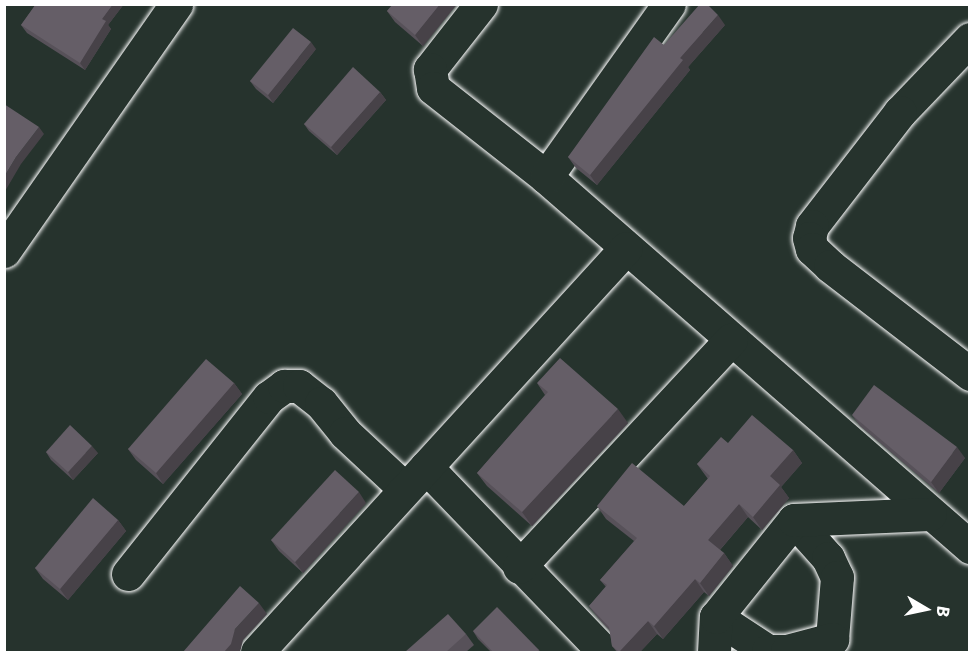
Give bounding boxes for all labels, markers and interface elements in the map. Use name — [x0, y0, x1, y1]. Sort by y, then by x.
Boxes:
north arrow — [896, 579, 956, 639]
text: B — [931, 605, 956, 619]

